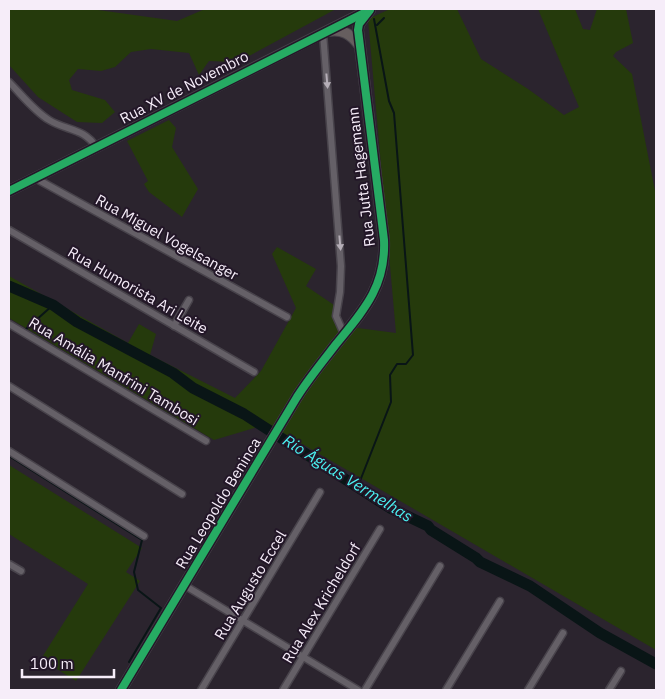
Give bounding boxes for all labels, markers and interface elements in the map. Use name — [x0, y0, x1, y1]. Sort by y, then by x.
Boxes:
street label: Rua XV de Novembro — [116, 46, 252, 128]
one-way arrow — [323, 74, 331, 90]
street label: Rua Jutta Hagemann — [343, 106, 379, 248]
street label: Rua Miguel Vogelsanger — [92, 190, 242, 284]
one-way arrow — [336, 236, 344, 252]
street label: Rua Humorista Ari Leite — [65, 242, 211, 338]
street label: Rua Amália Manfrini Tambosi — [25, 313, 203, 429]
water label: Rio Águas Vermelhas — [279, 429, 417, 526]
street label: Rua Leopoldo Beninca — [171, 434, 265, 572]
street label: Rua Augusto Eccel — [210, 527, 290, 643]
street label: Rua Alex Kricheldorf — [278, 539, 365, 667]
scale bar — [22, 646, 115, 678]
text: 100 m — [30, 654, 74, 673]

